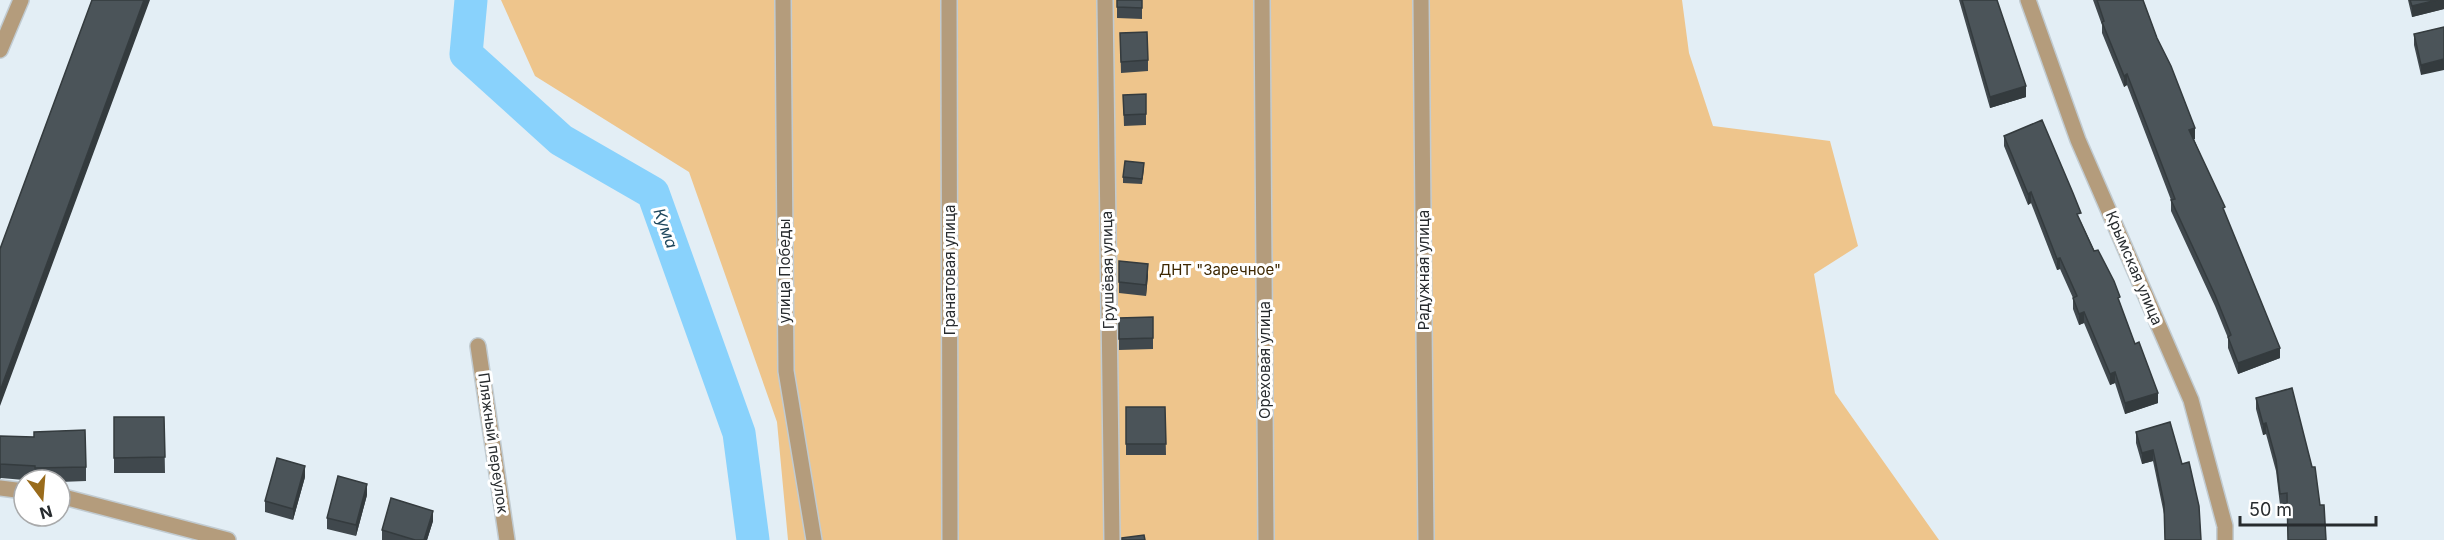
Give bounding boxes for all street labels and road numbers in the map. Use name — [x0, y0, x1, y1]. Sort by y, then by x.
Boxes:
street label: Гранатовая улица — [940, 205, 959, 335]
street label: Крымская улица — [2102, 208, 2167, 328]
street label: Радужная улица — [1414, 210, 1433, 330]
street label: Грушёвая улица — [1097, 211, 1118, 329]
street label: улица Победы — [775, 218, 794, 324]
street label: Ореховая улица — [1255, 301, 1274, 419]
street label: Пляжный переулок — [474, 371, 513, 515]

